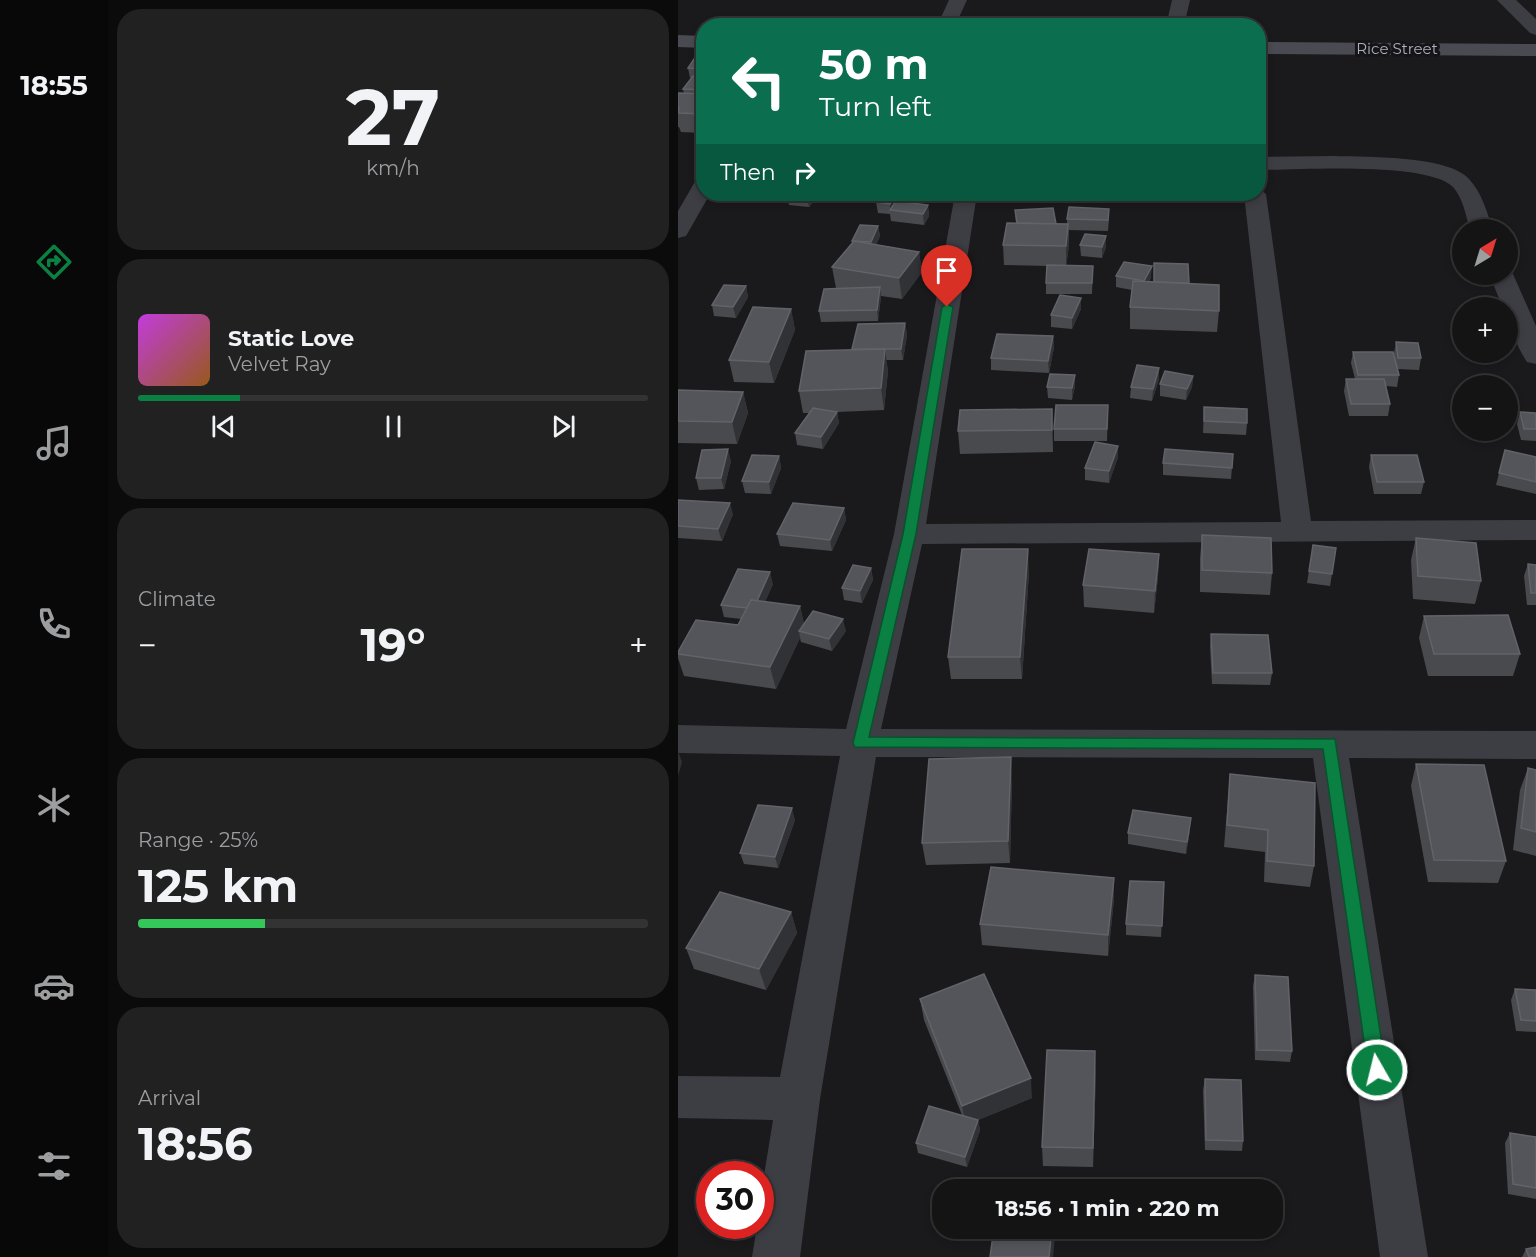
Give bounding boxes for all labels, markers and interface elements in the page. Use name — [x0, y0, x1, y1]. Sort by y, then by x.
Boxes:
text: 50 m — [819, 38, 928, 90]
street label: Rice Street — [1356, 39, 1438, 58]
icon: left — [720, 42, 798, 120]
text: 18:55 — [20, 69, 88, 102]
text: 27 — [346, 69, 440, 165]
text: Turn left — [819, 90, 932, 123]
text: km/h — [366, 156, 420, 180]
icon: right — [788, 156, 821, 189]
text: Then — [720, 159, 776, 186]
north arrow — [1452, 219, 1518, 285]
map controls — [1452, 219, 1518, 441]
icon: directions — [33, 241, 75, 283]
pin — [921, 245, 972, 307]
icon: arrive — [930, 254, 963, 287]
button: + — [1452, 297, 1518, 363]
text: Static Love — [228, 325, 354, 352]
text: Velvet Ray — [228, 352, 331, 376]
button: − — [1452, 375, 1518, 441]
icon: previous — [207, 410, 240, 443]
icon: pause — [377, 410, 410, 443]
icon: next — [547, 410, 580, 443]
icon: music — [33, 422, 75, 464]
text: Climate — [138, 587, 216, 611]
icon: phone — [33, 603, 75, 645]
text: 19° — [360, 617, 426, 672]
text: − — [138, 625, 157, 665]
text: + — [629, 625, 648, 665]
icon: climate — [33, 784, 75, 826]
text: Range · 25% — [138, 828, 258, 852]
text: 125 km — [138, 858, 298, 913]
icon: car — [33, 965, 75, 1007]
position arrow — [1345, 1038, 1409, 1102]
text: Arrival — [138, 1086, 201, 1110]
text: 18:56 — [138, 1116, 253, 1171]
icon: filters — [33, 1145, 75, 1187]
speed limit sign: 30 — [696, 1161, 774, 1239]
text: 18:56 · 1 min · 220 m — [995, 1195, 1220, 1222]

